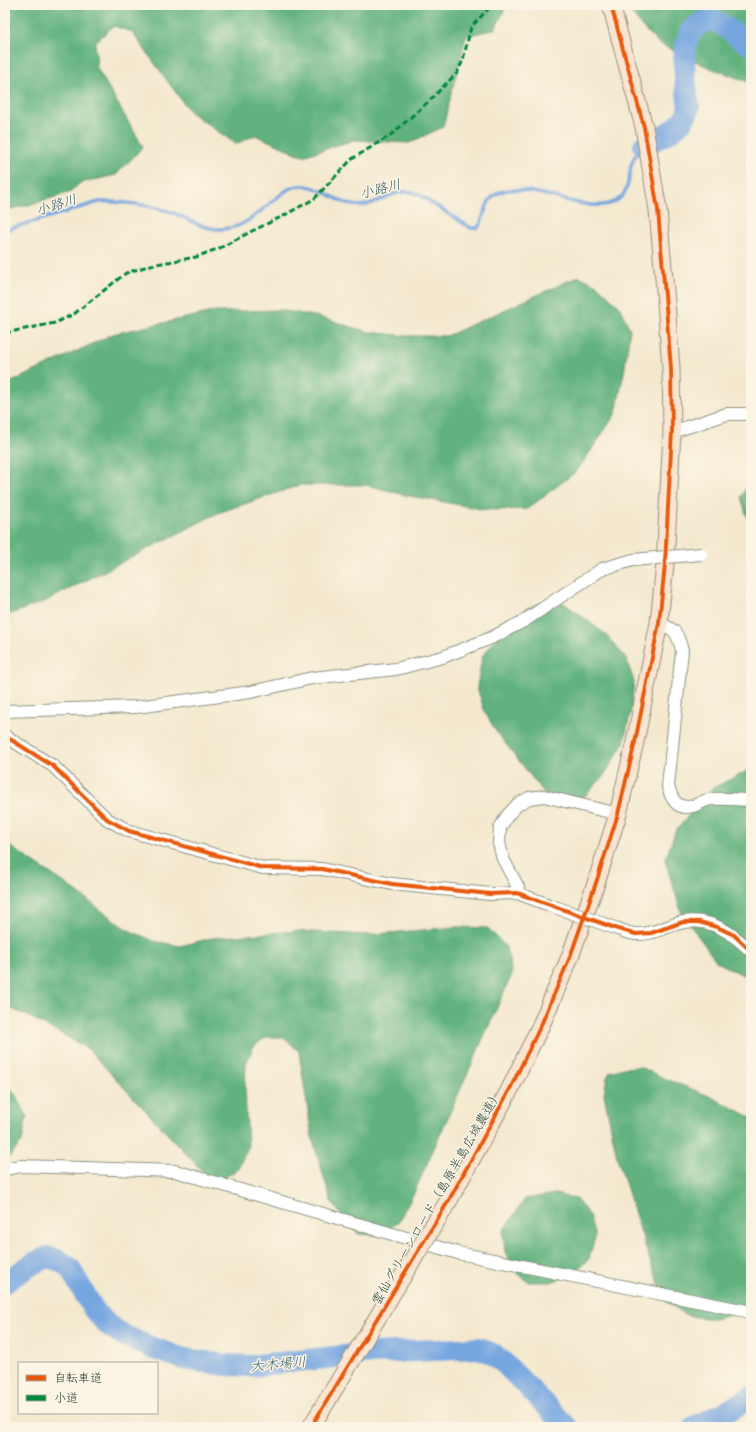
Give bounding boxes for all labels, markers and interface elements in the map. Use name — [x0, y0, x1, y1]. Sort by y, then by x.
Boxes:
water label: 小路川 — [357, 174, 403, 202]
water label: 小路川 — [33, 189, 79, 219]
street label: 雲仙グリーンロード（島原半島広域農道） — [367, 1086, 505, 1308]
water label: 大木場川 — [249, 1351, 307, 1375]
legend — [18, 1362, 158, 1414]
text: 自転車道 — [54, 1369, 102, 1386]
text: 小道 — [54, 1389, 78, 1406]

